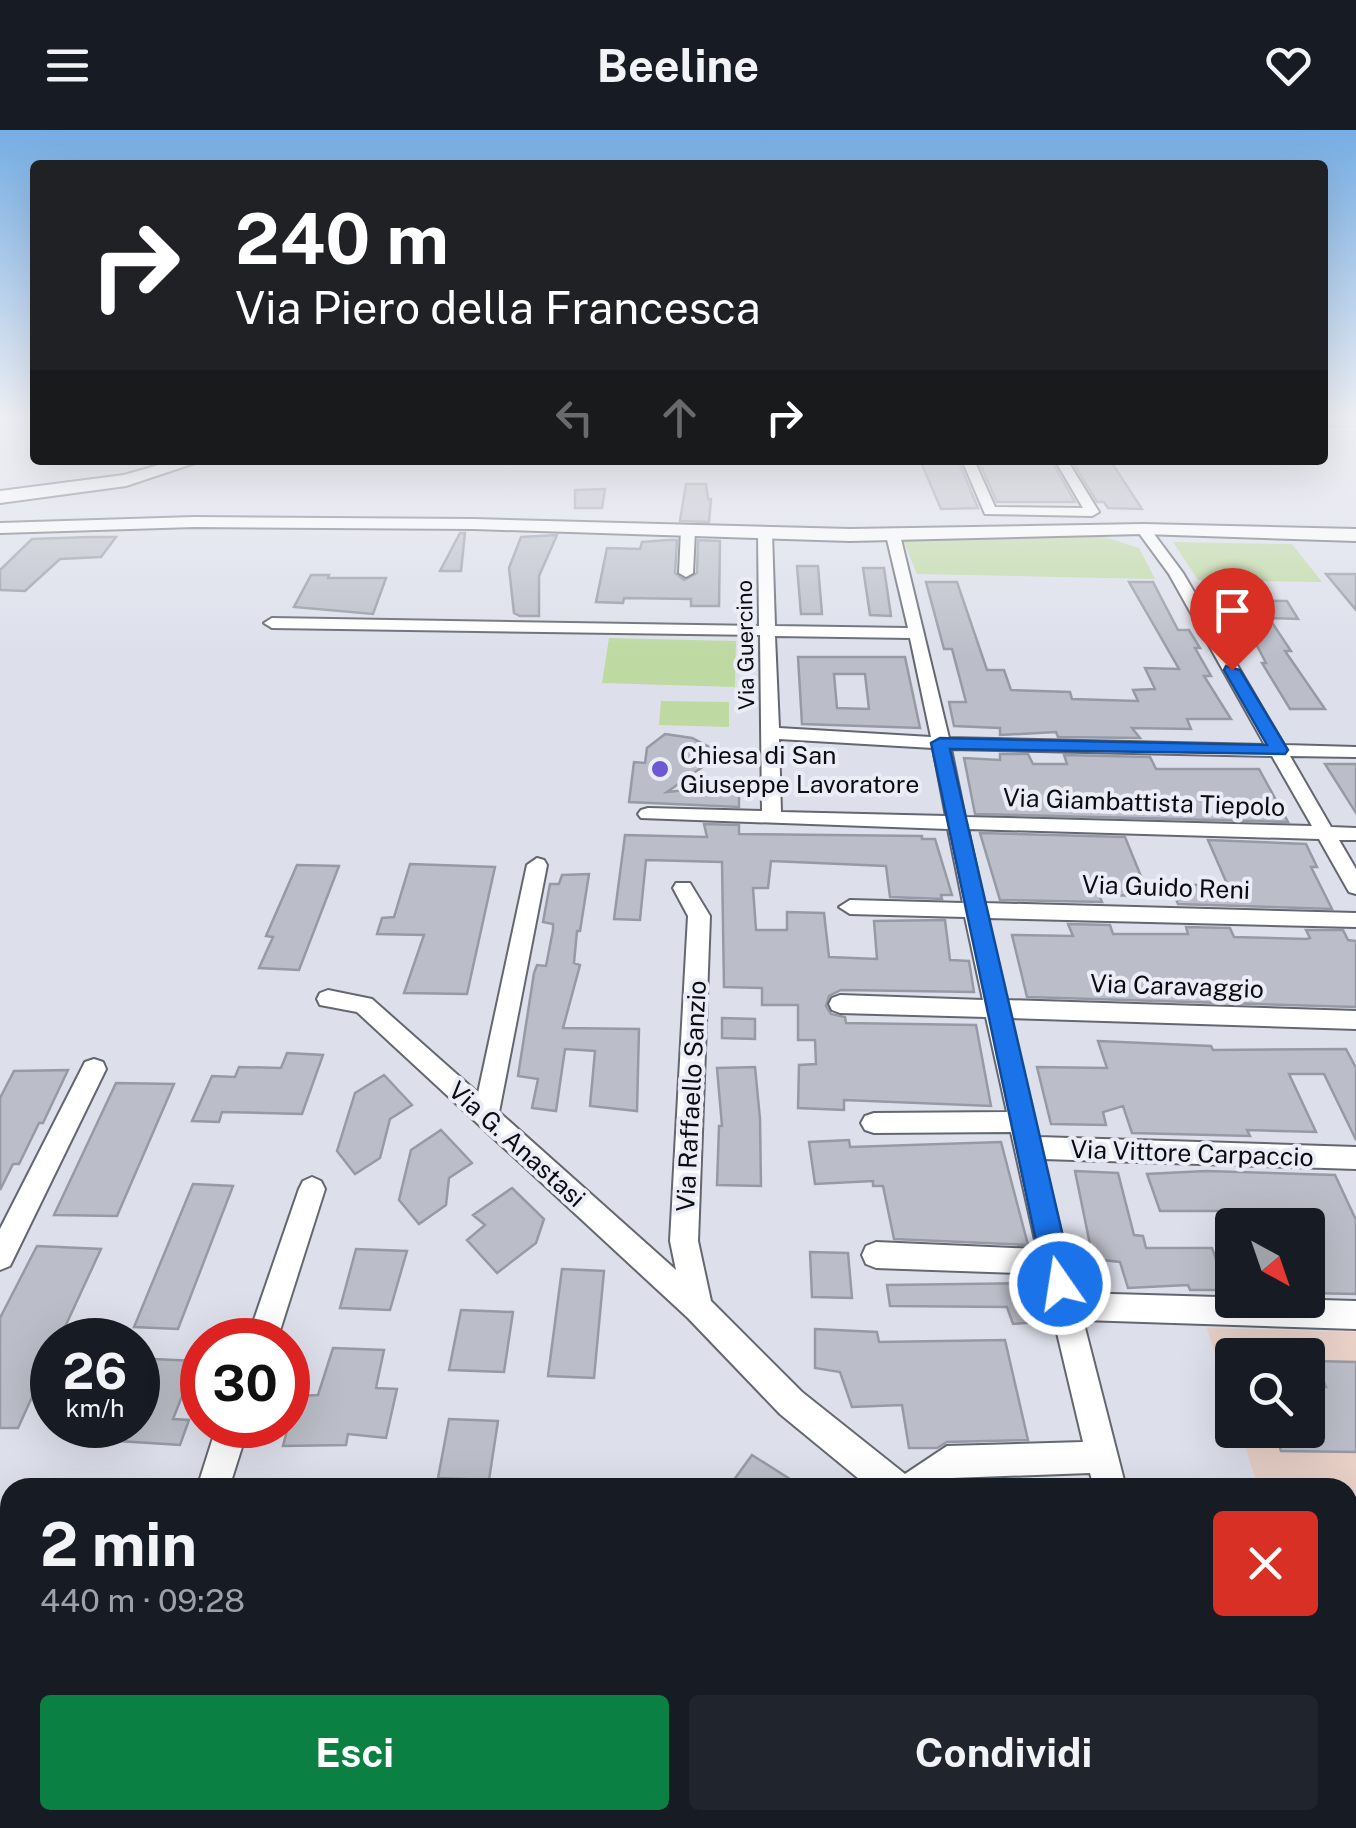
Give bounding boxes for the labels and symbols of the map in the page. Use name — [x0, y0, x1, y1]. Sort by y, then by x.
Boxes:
pin — [1190, 568, 1275, 671]
street label: Via Guercino — [731, 580, 759, 710]
place label: Chiesa di San Giuseppe Lavoratore — [680, 740, 920, 799]
marker: Chiesa di San Giuseppe Lavoratore — [649, 758, 671, 780]
street label: Via Giambattista Tiepolo — [1002, 782, 1286, 822]
street label: Via Guido Reni — [1081, 869, 1251, 905]
street label: Via Caravaggio — [1090, 968, 1264, 1004]
street label: Via Raffaello Sanzio — [670, 980, 712, 1212]
street label: Via G. Anastasi — [443, 1075, 591, 1213]
street label: Via Vittore Carpaccio — [1070, 1134, 1314, 1172]
north arrow — [1215, 1208, 1325, 1318]
position arrow — [1008, 1232, 1112, 1336]
speed limit sign: 30 — [180, 1318, 310, 1448]

